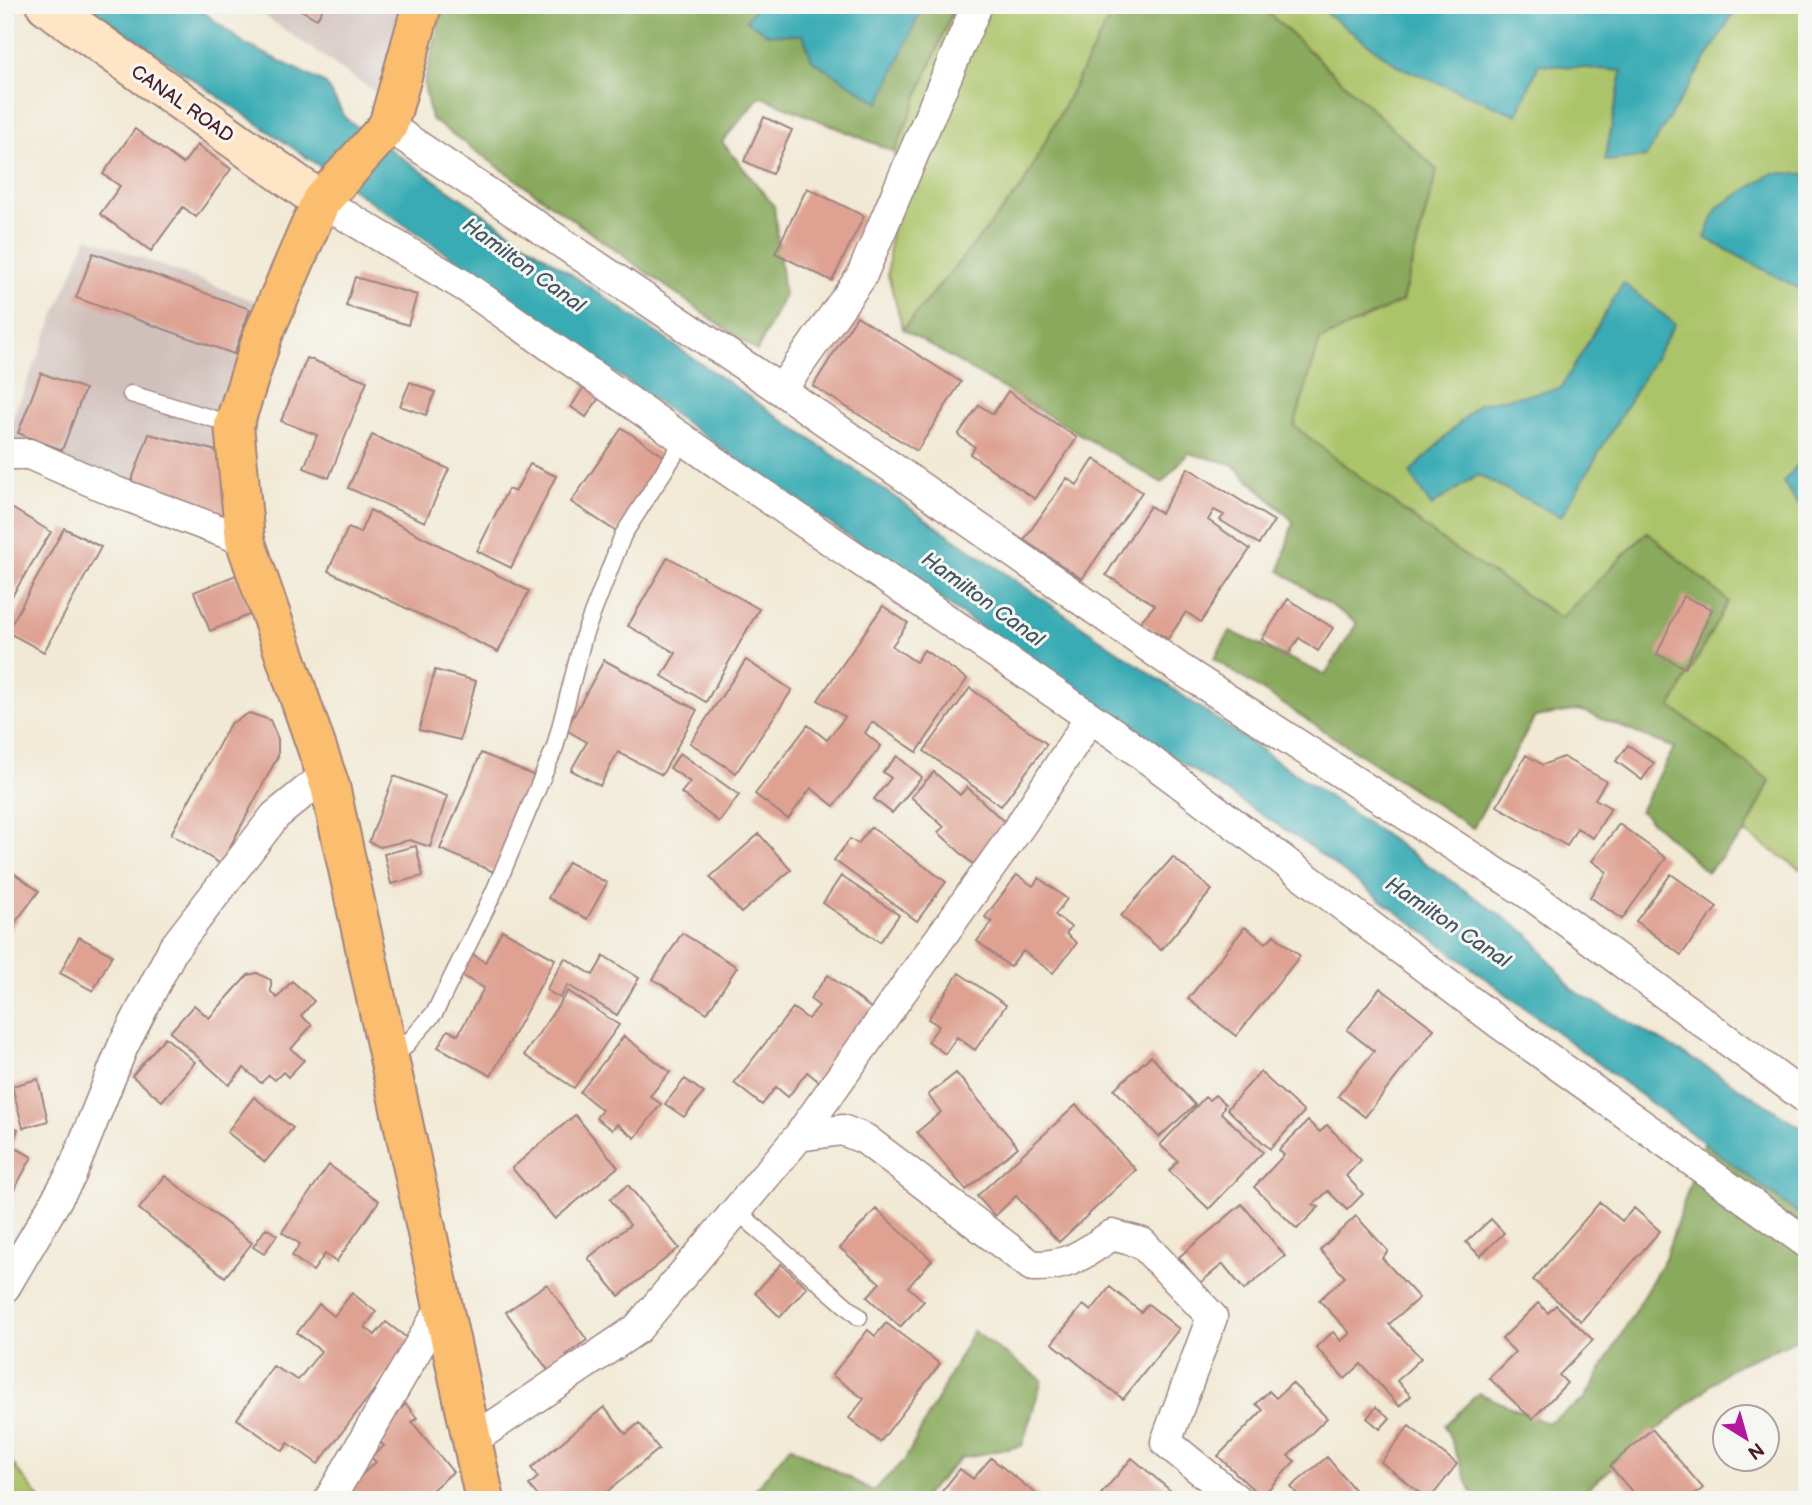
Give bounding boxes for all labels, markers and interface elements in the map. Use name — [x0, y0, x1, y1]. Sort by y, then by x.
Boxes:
street label: CANAL ROAD — [126, 60, 238, 148]
water label: Hamilton Canal — [458, 213, 591, 319]
water label: Hamilton Canal — [917, 547, 1050, 653]
water label: Hamilton Canal — [1381, 871, 1516, 974]
north arrow — [1710, 1404, 1780, 1474]
text: N — [1743, 1437, 1768, 1464]

